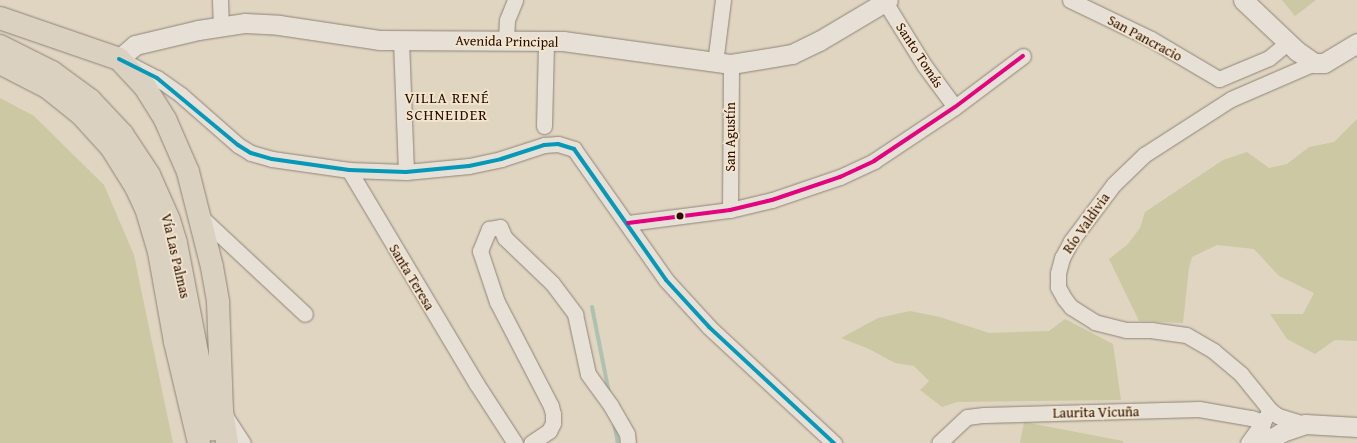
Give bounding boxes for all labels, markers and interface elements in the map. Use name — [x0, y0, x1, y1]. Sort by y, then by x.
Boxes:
street label: San Pancracio — [1105, 11, 1185, 65]
street label: Santo Tomás — [893, 19, 947, 91]
street label: Avenida Principal — [455, 32, 559, 50]
district label: VILLA RENÉ SCHNEIDER — [404, 88, 490, 123]
street label: San Agustín — [722, 102, 738, 172]
street label: Río Valdivia — [1059, 190, 1113, 256]
unlabelled marker — [675, 211, 685, 221]
street label: Vía Las Palmas — [158, 212, 194, 300]
street label: Santa Teresa — [386, 241, 438, 313]
street label: Laurita Vicuña — [1053, 403, 1139, 421]

